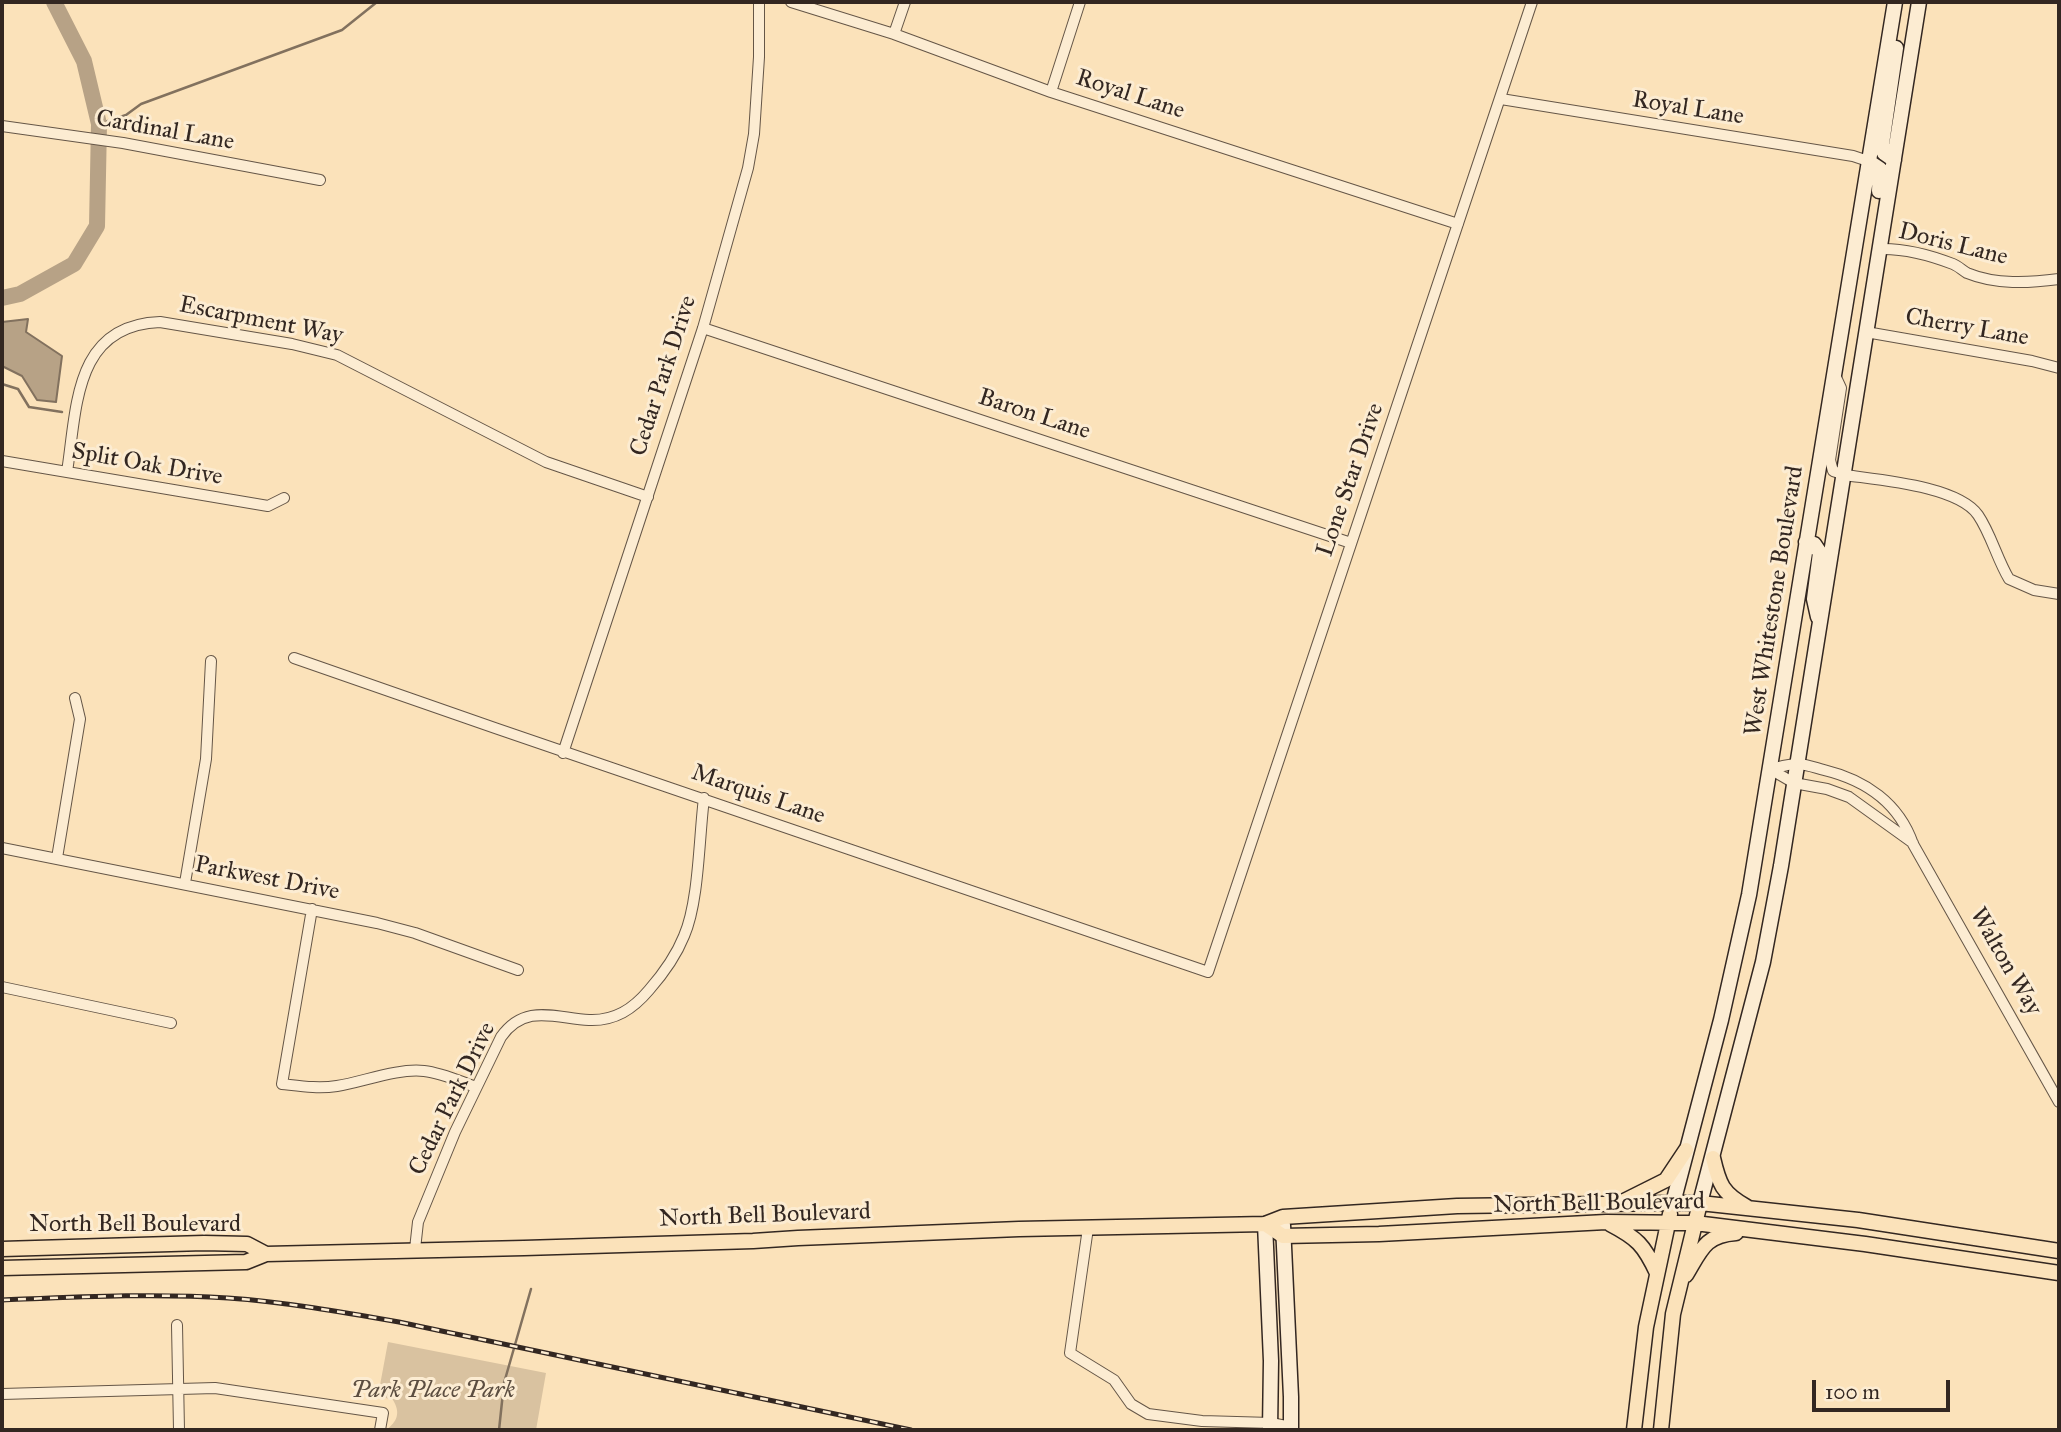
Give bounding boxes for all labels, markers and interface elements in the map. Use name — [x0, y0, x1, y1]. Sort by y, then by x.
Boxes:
street label: Royal Lane — [1072, 64, 1188, 126]
street label: Royal Lane — [1630, 86, 1746, 132]
street label: Cardinal Lane — [94, 105, 236, 157]
street label: Doris Lane — [1895, 218, 2011, 272]
street label: Escarpment Way — [177, 291, 345, 351]
street label: Cedar Park Drive — [625, 292, 703, 460]
street label: Cherry Lane — [1903, 303, 2031, 353]
street label: Baron Lane — [974, 383, 1094, 447]
street label: Lone Star Drive — [1311, 400, 1391, 560]
street label: Split Oak Drive — [69, 438, 225, 492]
street label: West Whitestone Boulevard — [1739, 464, 1811, 738]
street label: Marquis Lane — [687, 759, 829, 831]
street label: Parkwest Drive — [192, 851, 342, 907]
street label: Walton Way — [1963, 903, 2047, 1021]
street label: Cedar Park Drive — [404, 1018, 502, 1180]
street label: North Bell Boulevard — [1493, 1188, 1705, 1220]
street label: North Bell Boulevard — [659, 1198, 871, 1234]
street label: North Bell Boulevard — [29, 1211, 241, 1239]
scale bar — [1816, 1366, 1954, 1410]
park label: Park Place Park — [351, 1377, 515, 1405]
text: 100 m — [1825, 1379, 1880, 1405]

